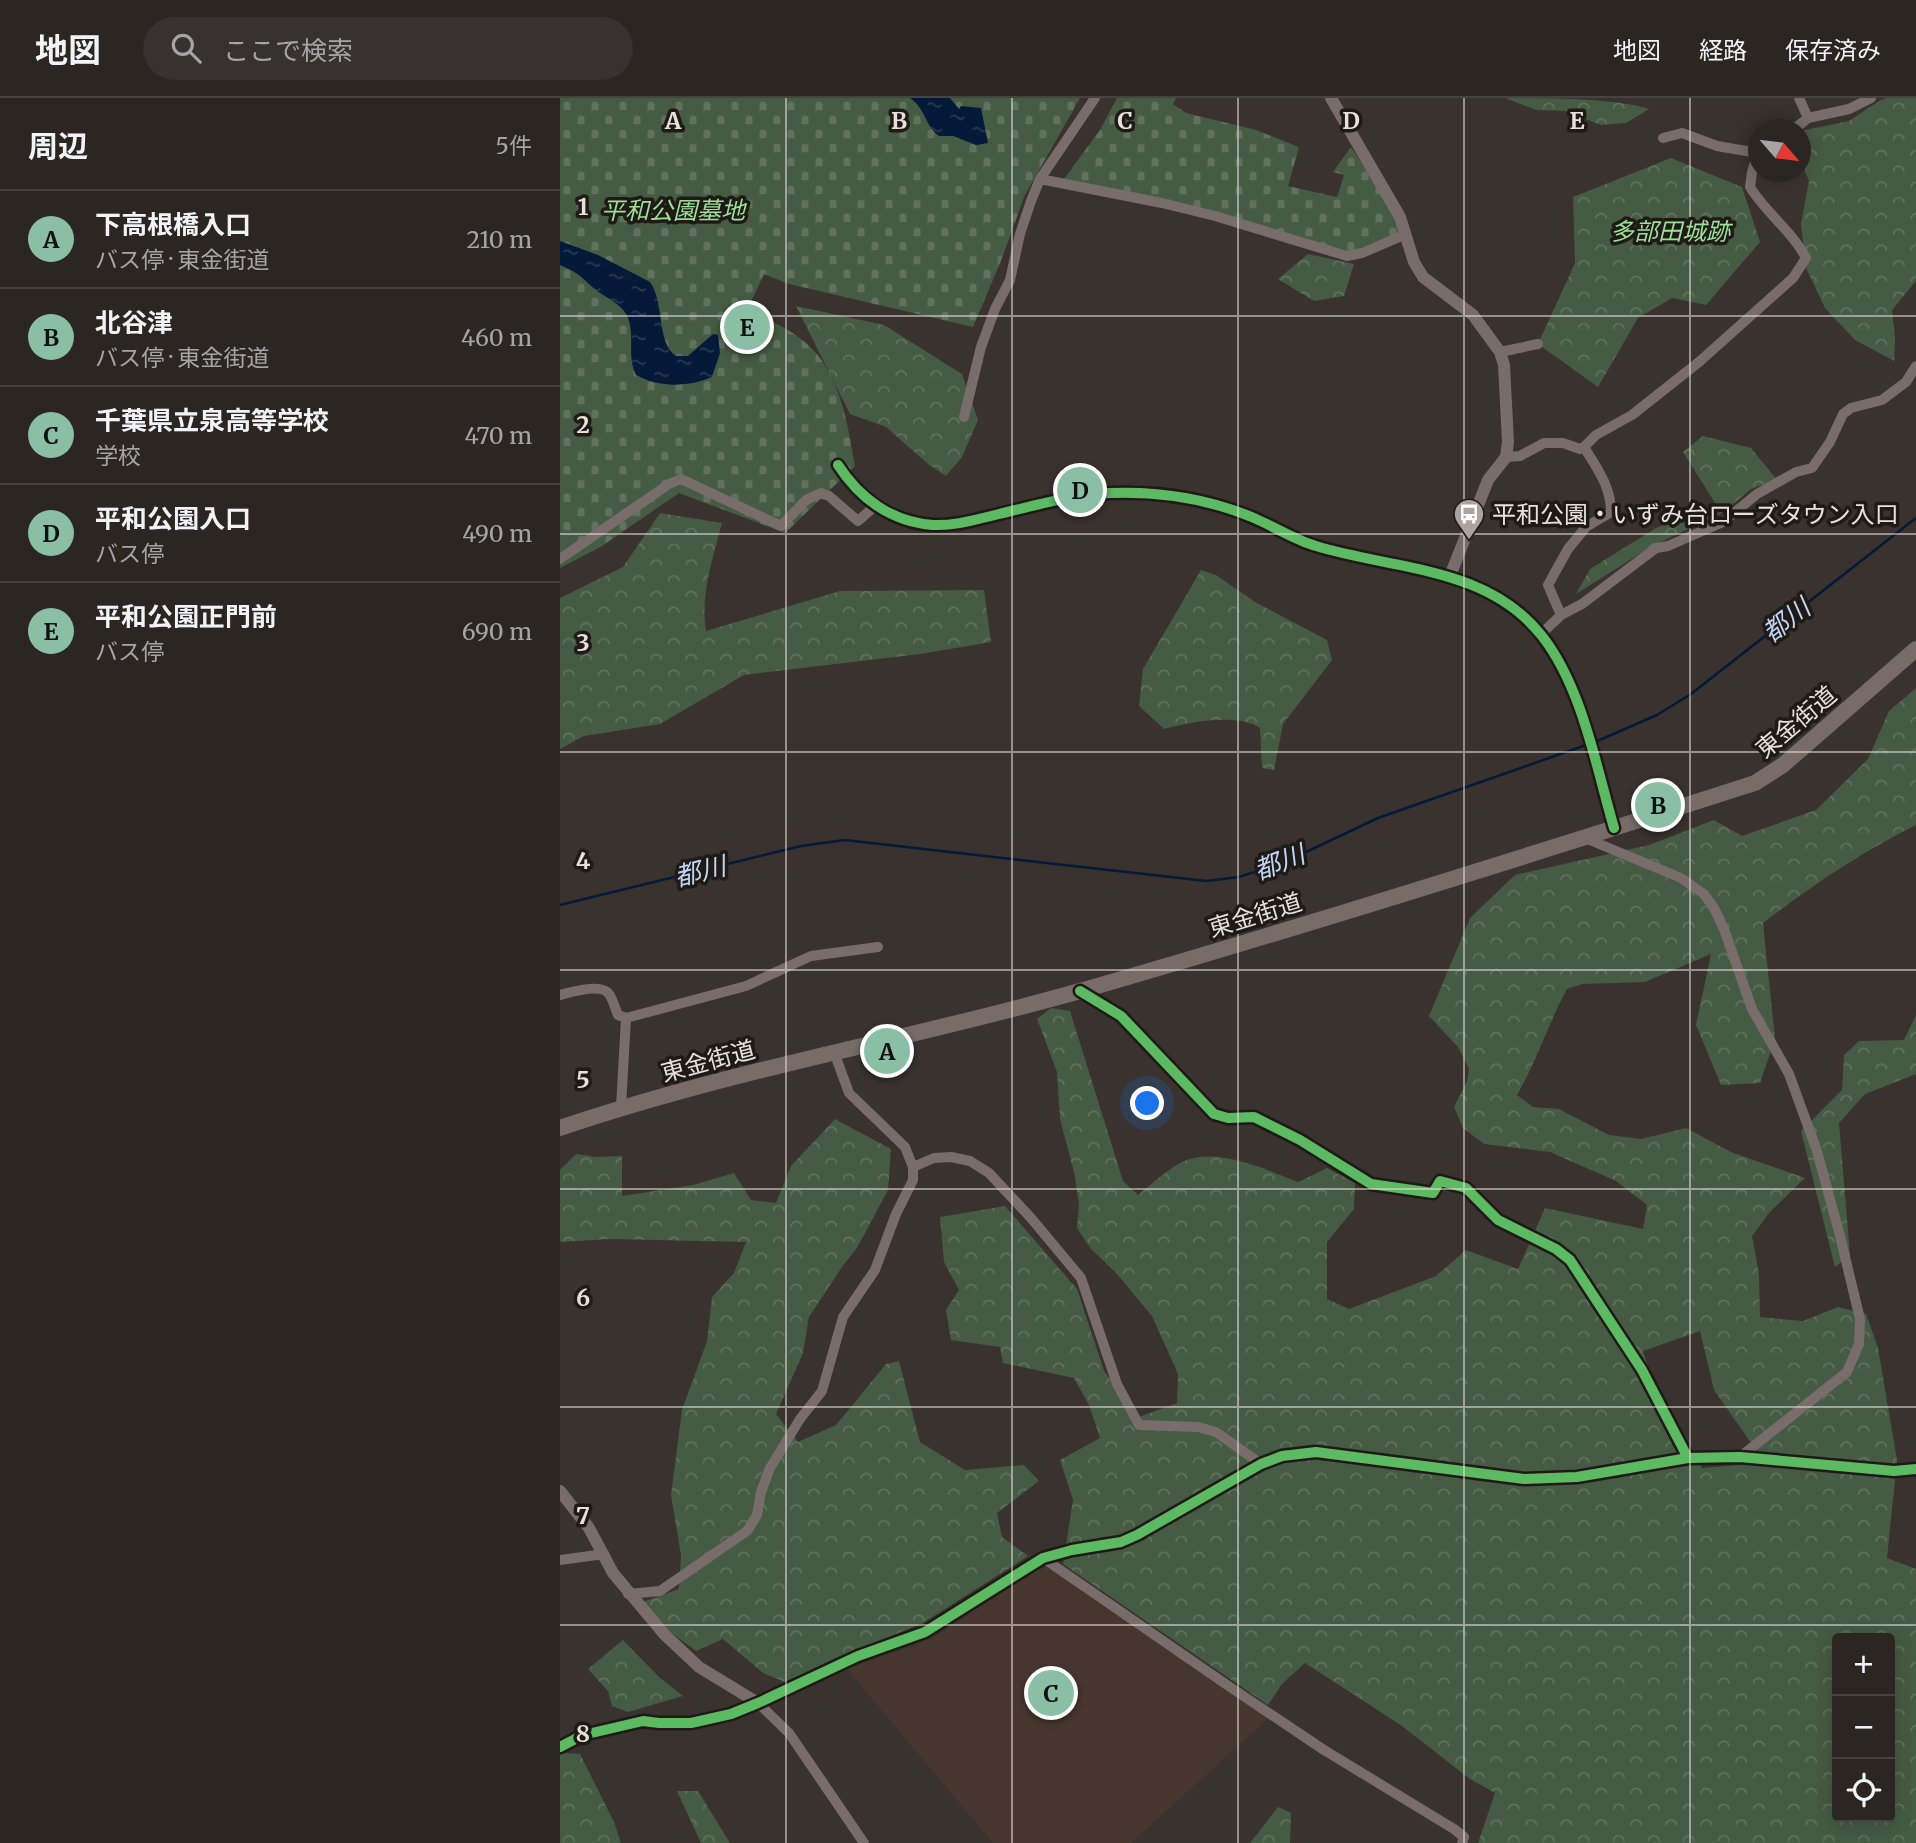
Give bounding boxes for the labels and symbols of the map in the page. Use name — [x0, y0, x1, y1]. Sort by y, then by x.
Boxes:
text: A — [664, 106, 682, 135]
text: B — [891, 106, 907, 135]
text: C — [1117, 106, 1133, 135]
text: D — [1342, 106, 1360, 135]
text: E — [1569, 106, 1585, 135]
north arrow — [1748, 119, 1811, 182]
text: 1 — [578, 192, 589, 221]
park label: 平和公園墓地 — [601, 195, 748, 226]
park label: 多部田城跡 — [1610, 216, 1734, 247]
pin: E — [724, 301, 770, 353]
text: 2 — [576, 410, 590, 439]
pin: D — [1057, 464, 1103, 516]
bus stop icon: 平和公園・いずみ台ローズタウン入口 — [1452, 497, 1486, 541]
place label: 平和公園・いずみ台ローズタウン入口 — [1492, 499, 1899, 530]
water label: 都川 — [1755, 589, 1819, 649]
text: 3 — [576, 628, 590, 657]
street label: 東金街道 — [1749, 679, 1843, 765]
pin: B — [1635, 779, 1681, 831]
water label: 都川 — [1249, 836, 1312, 887]
text: 4 — [576, 846, 591, 875]
water label: 都川 — [671, 848, 732, 893]
street label: 東金街道 — [1205, 886, 1305, 944]
pin: A — [864, 1025, 910, 1077]
street label: 東金街道 — [658, 1034, 758, 1088]
text: 5 — [576, 1065, 590, 1094]
your location — [1130, 1086, 1164, 1120]
text: 6 — [576, 1283, 590, 1312]
text: 7 — [576, 1501, 590, 1530]
pin: C — [1028, 1667, 1074, 1719]
text: 8 — [576, 1719, 590, 1748]

